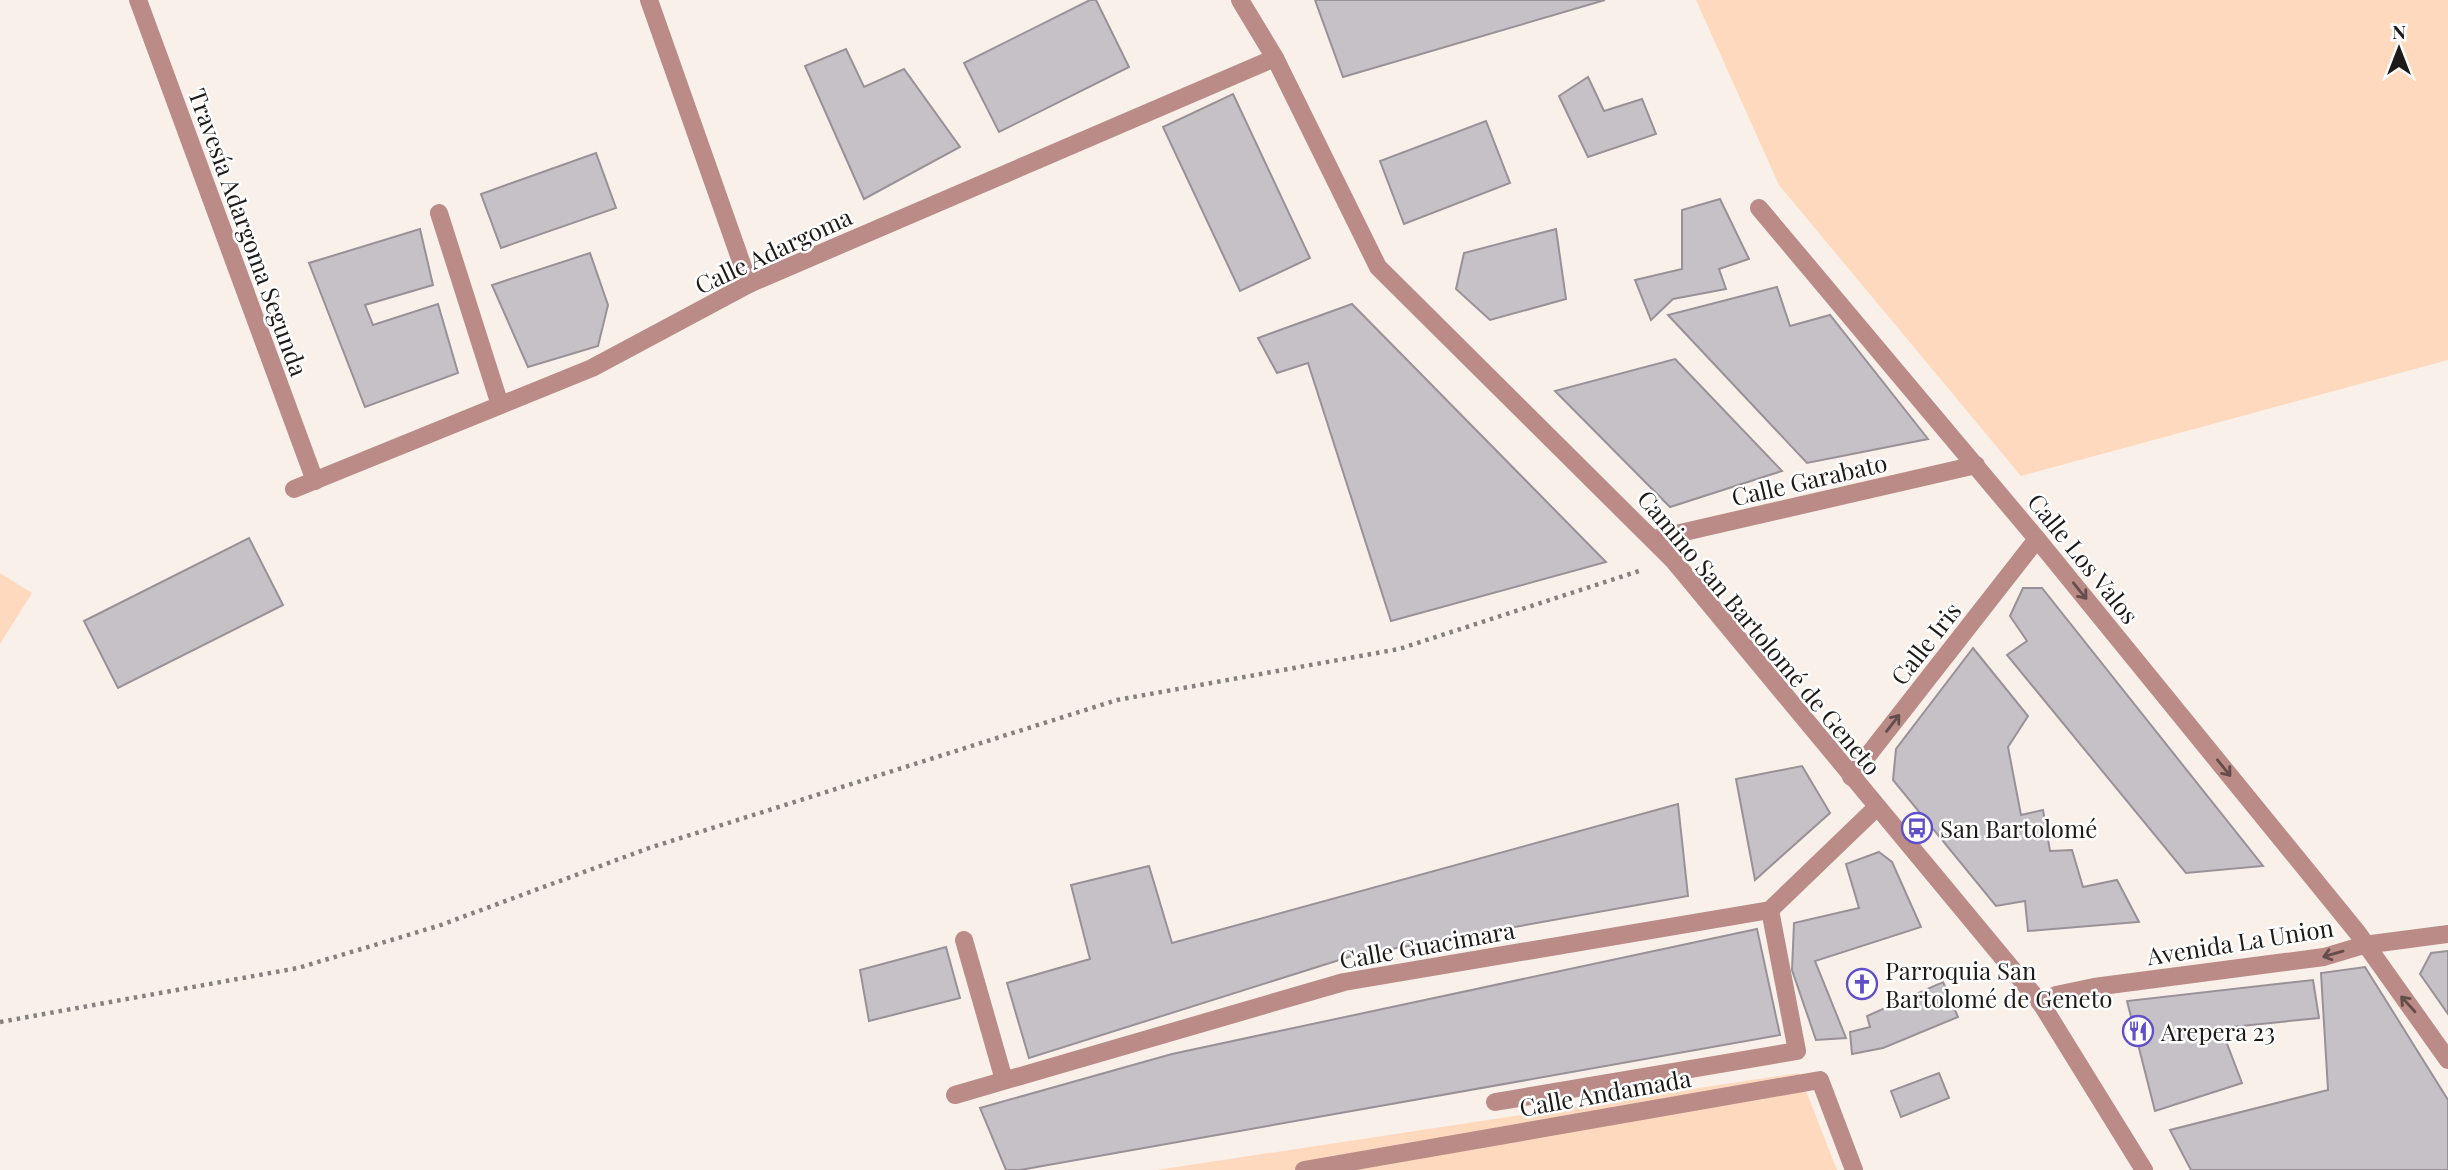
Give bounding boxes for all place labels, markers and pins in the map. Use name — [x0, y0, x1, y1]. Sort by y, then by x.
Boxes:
bus stop icon: San Bartolomé — [1900, 811, 1934, 845]
place label: San Bartolomé — [1940, 812, 2097, 844]
place label: Parroquia San Bartolomé de Geneto — [1885, 954, 2112, 1014]
church icon: Parroquia San Bartolomé de Geneto — [1845, 967, 1879, 1001]
restaurant icon: Arepera 23 — [2121, 1014, 2155, 1048]
place label: Arepera 23 — [2160, 1015, 2275, 1047]

